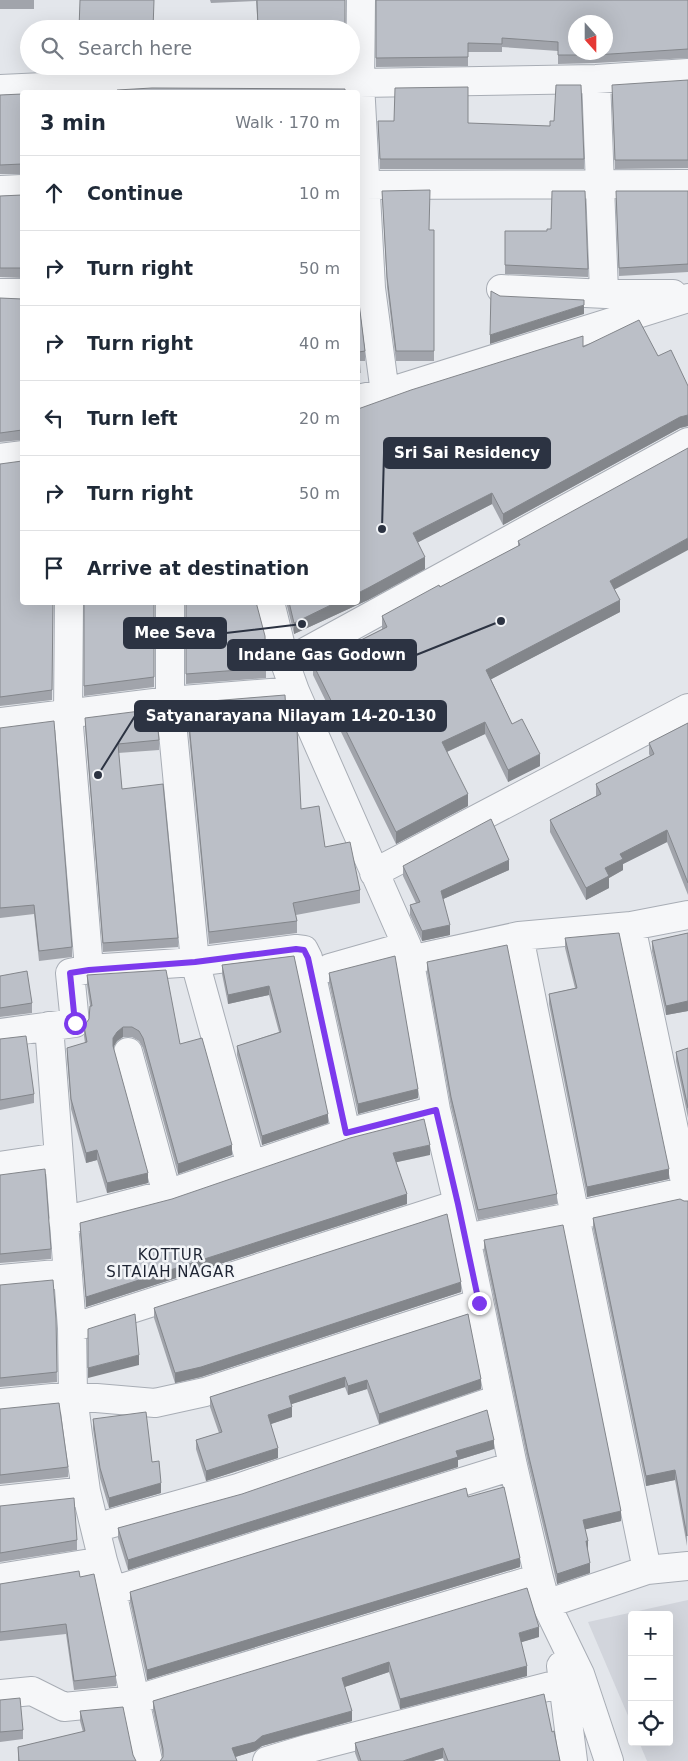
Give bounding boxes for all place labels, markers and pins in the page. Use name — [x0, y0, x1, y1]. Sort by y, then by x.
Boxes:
callout: Sri Sai Residency — [384, 438, 550, 468]
callout: Mee Seva — [124, 618, 226, 648]
callout: Indane Gas Godown — [228, 640, 416, 670]
callout: Satyanarayana Nilayam 14-20-130 — [135, 701, 446, 731]

